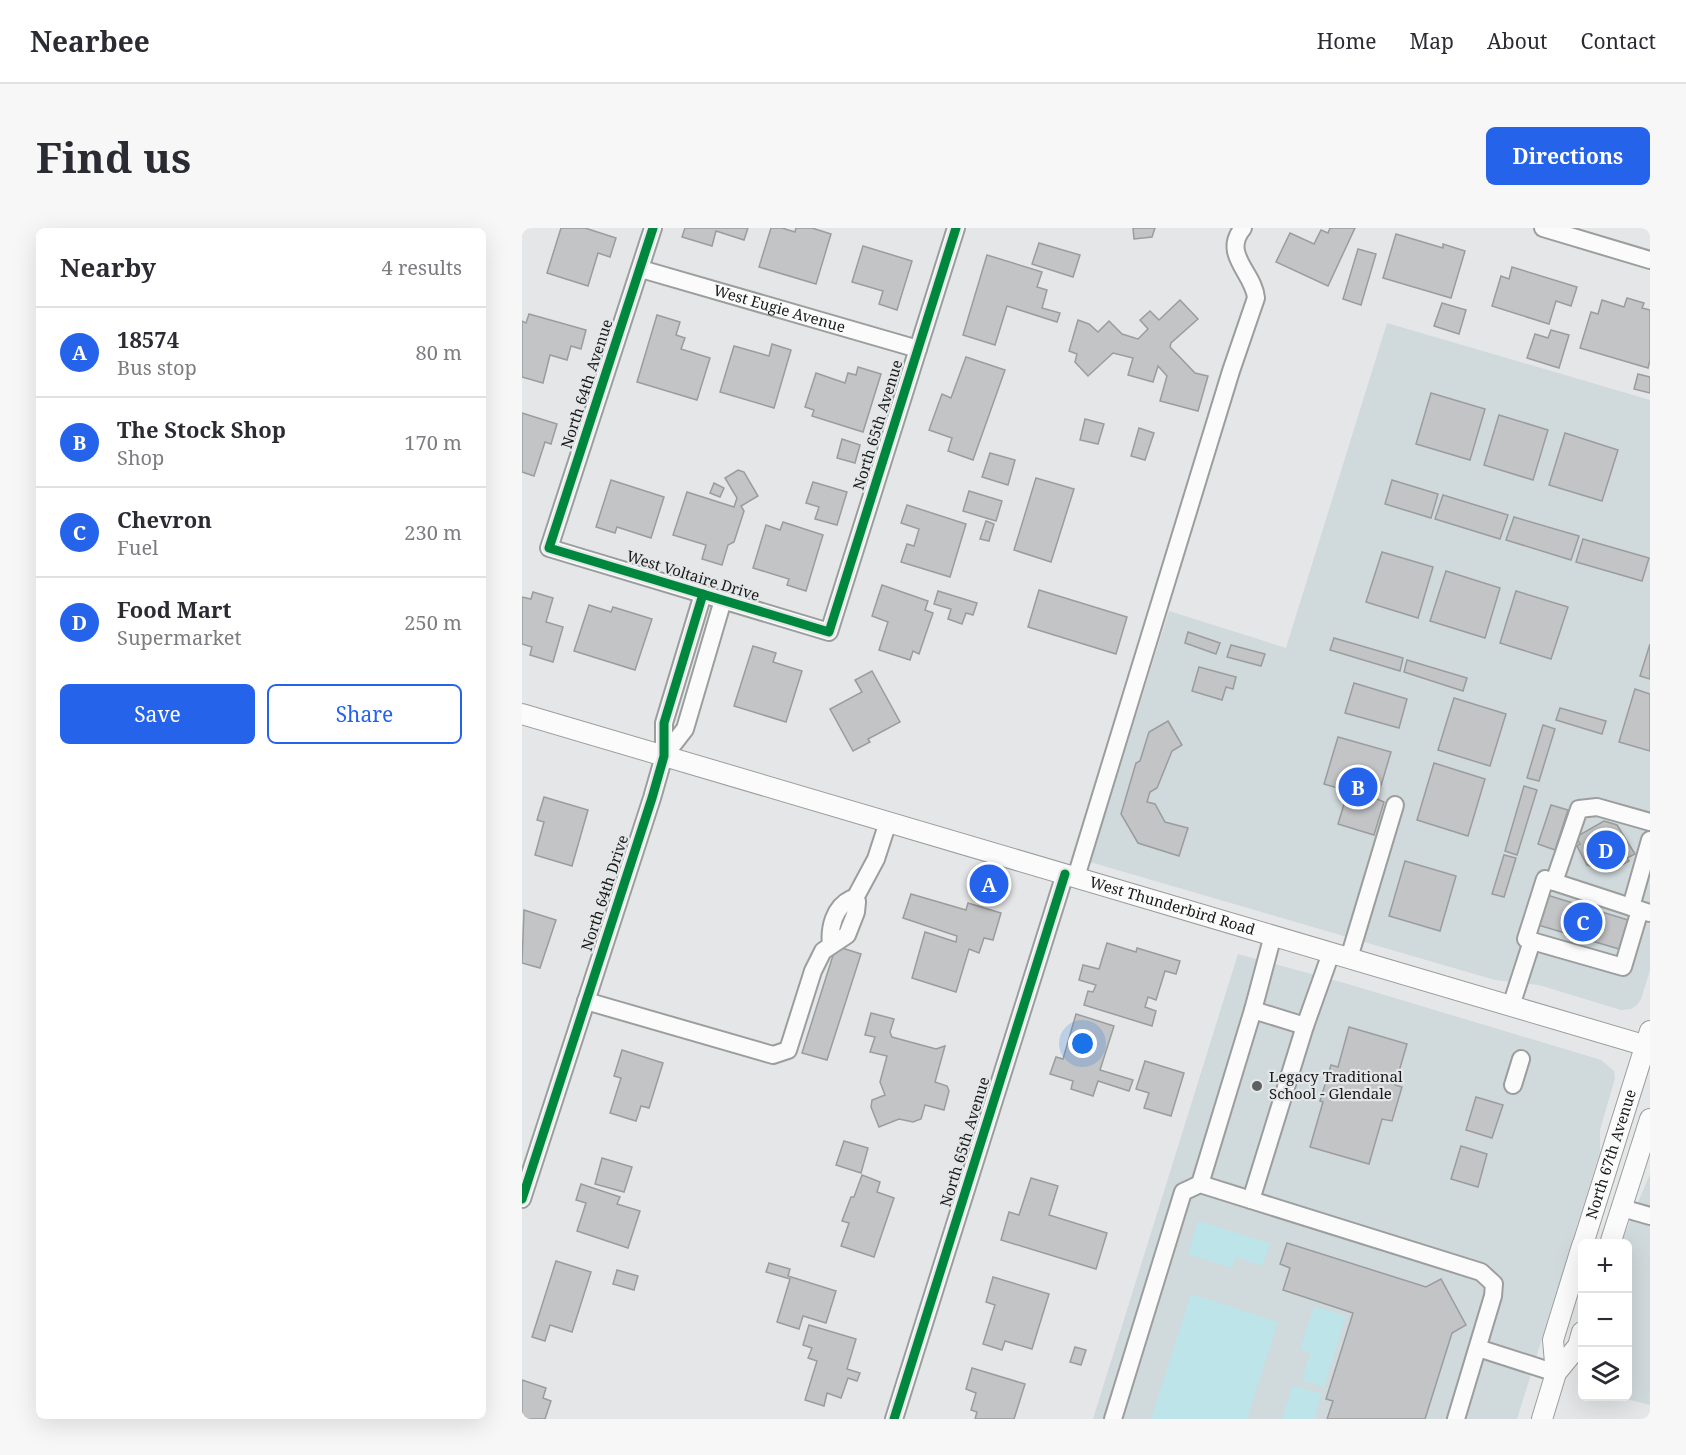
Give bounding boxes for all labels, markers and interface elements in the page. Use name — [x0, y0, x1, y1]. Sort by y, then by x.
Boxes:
text: Nearbee — [30, 22, 150, 60]
text: Home — [1317, 27, 1377, 55]
text: Map — [1410, 27, 1454, 55]
text: About — [1487, 27, 1548, 55]
text: Contact — [1581, 27, 1656, 55]
button: Directions — [1486, 127, 1650, 185]
text: Find us — [36, 128, 191, 185]
text: Nearby — [60, 249, 156, 285]
text: 4 results — [382, 254, 462, 281]
street label: West Eugie Avenue — [711, 279, 848, 336]
street label: North 64th Avenue — [556, 316, 616, 451]
text: 18574 — [117, 324, 179, 354]
text: A — [72, 339, 87, 366]
text: 80 m — [416, 339, 462, 366]
text: Bus stop — [117, 354, 197, 381]
street label: North 65th Avenue — [848, 357, 906, 492]
text: The Stock Shop — [117, 414, 286, 444]
text: B — [73, 429, 86, 456]
text: 170 m — [404, 429, 462, 456]
text: Shop — [117, 444, 164, 471]
text: Chevron — [117, 504, 212, 534]
text: C — [73, 519, 86, 546]
text: 230 m — [404, 519, 462, 546]
text: Fuel — [117, 534, 158, 561]
street label: West Voltaire Drive — [624, 545, 762, 605]
text: Food Mart — [117, 594, 231, 624]
text: D — [72, 609, 87, 636]
text: 250 m — [404, 609, 462, 636]
text: Supermarket — [117, 624, 242, 651]
button: Save — [60, 684, 255, 744]
button: Share — [267, 684, 462, 744]
pin: B — [1338, 764, 1378, 810]
pin: D — [1586, 828, 1626, 872]
street label: North 64th Drive — [576, 832, 632, 953]
pin: A — [970, 862, 1008, 906]
street label: West Thunderbird Road — [1087, 871, 1258, 939]
pin: C — [1564, 900, 1602, 944]
your location — [1068, 1029, 1097, 1058]
place label: Legacy Traditional School - Glendale — [1269, 1066, 1403, 1103]
street label: North 65th Avenue — [935, 1074, 993, 1209]
marker: Legacy Traditional School - Glendale — [1250, 1079, 1264, 1093]
street label: North 67th Avenue — [1580, 1087, 1640, 1221]
map controls — [1578, 1239, 1632, 1401]
button: + — [1578, 1239, 1632, 1293]
button: − — [1578, 1293, 1632, 1347]
button: layers — [1578, 1347, 1632, 1401]

